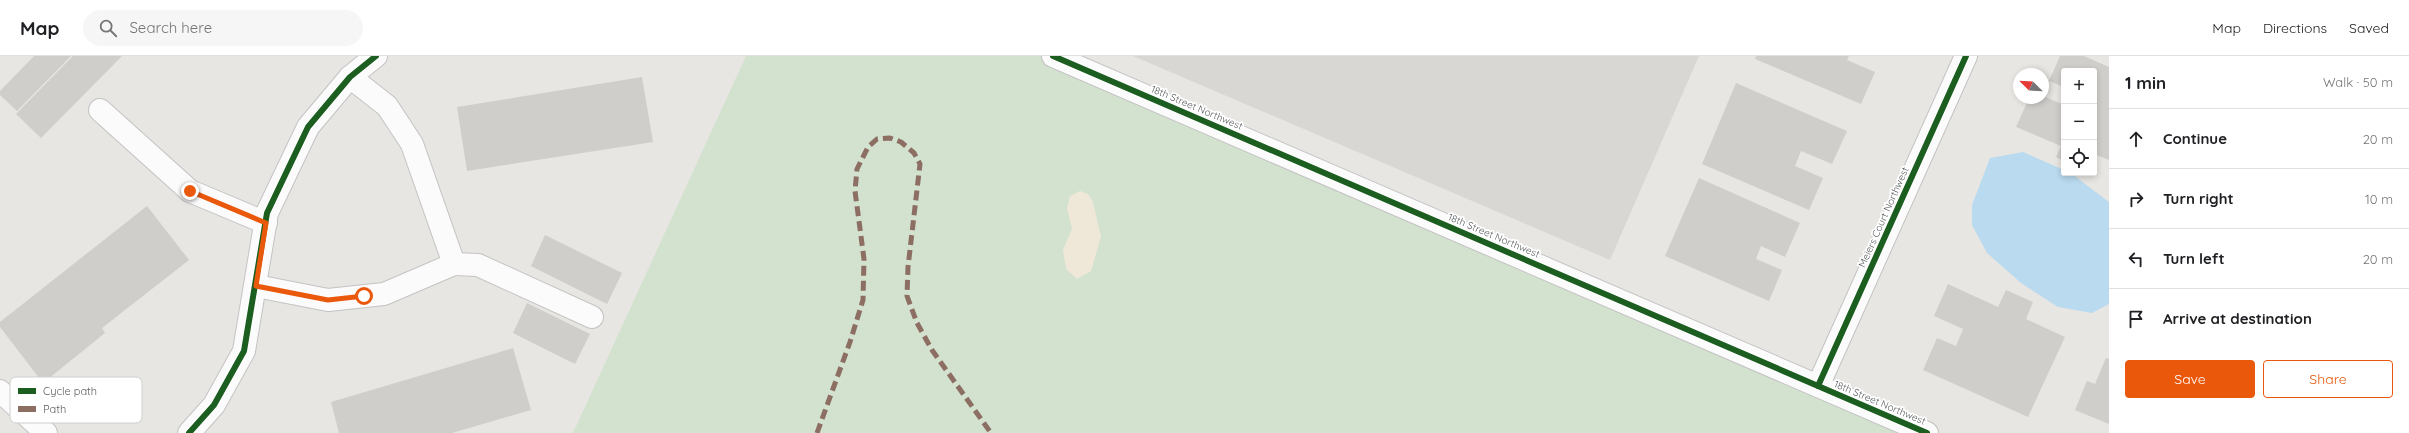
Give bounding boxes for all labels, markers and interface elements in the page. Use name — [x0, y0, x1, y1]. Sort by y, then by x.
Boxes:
search box — [83, 10, 363, 46]
text: Map — [20, 16, 59, 40]
icon: search — [97, 17, 119, 39]
text: Search here — [129, 18, 212, 37]
text: Map — [2212, 19, 2241, 37]
text: Directions — [2263, 19, 2327, 37]
text: Saved — [2349, 19, 2389, 37]
north arrow — [2013, 68, 2049, 104]
map controls — [2061, 68, 2097, 176]
button: + — [2061, 68, 2097, 104]
text: 1 min — [2125, 72, 2166, 93]
text: Walk · 50 m — [2323, 74, 2393, 90]
street label: 18th Street Northwest — [1149, 82, 1245, 133]
button: − — [2061, 104, 2097, 140]
icon: ahead — [2125, 128, 2147, 150]
text: Continue — [2163, 129, 2227, 148]
text: 20 m — [2363, 131, 2393, 147]
button: locate — [2061, 140, 2097, 176]
street label: Meiers Court Northwest — [1855, 164, 1912, 269]
route end — [181, 182, 199, 200]
icon: right — [2125, 188, 2147, 210]
text: Turn right — [2163, 189, 2234, 208]
text: 10 m — [2365, 191, 2393, 207]
street label: 18th Street Northwest — [1446, 210, 1542, 261]
icon: left — [2125, 248, 2147, 270]
text: Turn left — [2163, 249, 2225, 268]
text: 20 m — [2363, 251, 2393, 267]
route start — [355, 287, 373, 305]
icon: arrive — [2125, 308, 2147, 330]
text: Arrive at destination — [2163, 309, 2312, 328]
button: Save — [2125, 360, 2255, 398]
button: Share — [2263, 360, 2393, 398]
legend — [10, 377, 142, 423]
street label: 18th Street Northwest — [1832, 377, 1928, 428]
text: Cycle path — [43, 384, 97, 398]
text: Path — [43, 402, 66, 416]

